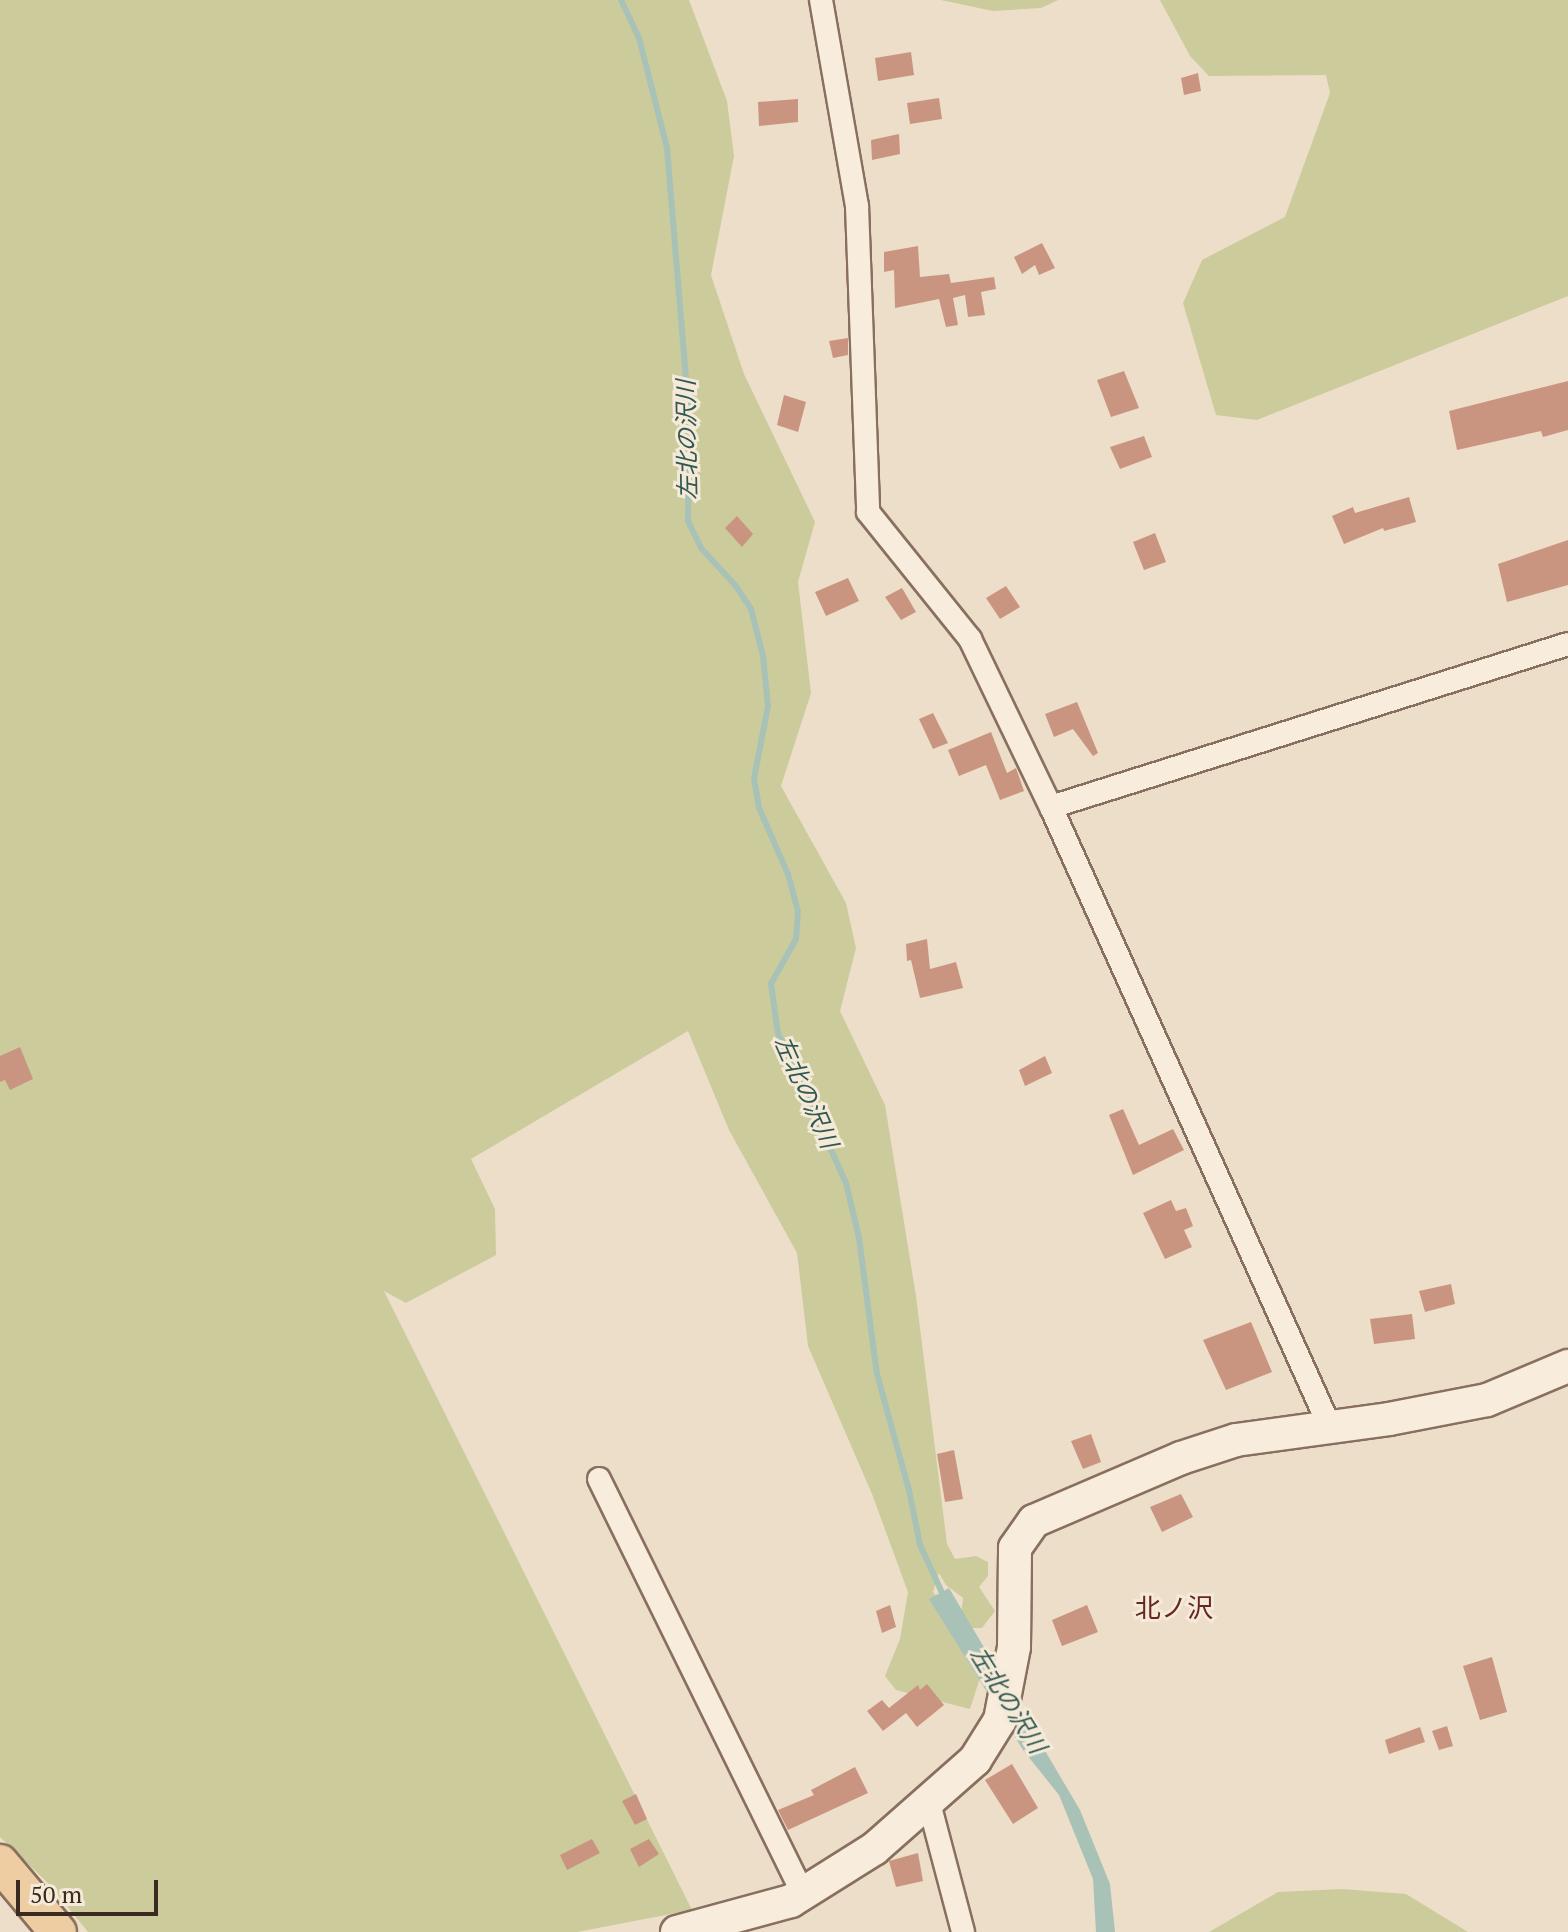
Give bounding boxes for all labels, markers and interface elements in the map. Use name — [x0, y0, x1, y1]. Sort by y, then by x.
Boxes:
water label: 左北の沢川 — [672, 380, 702, 500]
water label: 左北の沢川 — [768, 1031, 844, 1153]
district label: 北ノ沢 — [1135, 1592, 1213, 1624]
water label: 左北の沢川 — [964, 1641, 1052, 1759]
scale bar — [20, 1864, 162, 1914]
text: 50 m — [30, 1878, 82, 1910]

